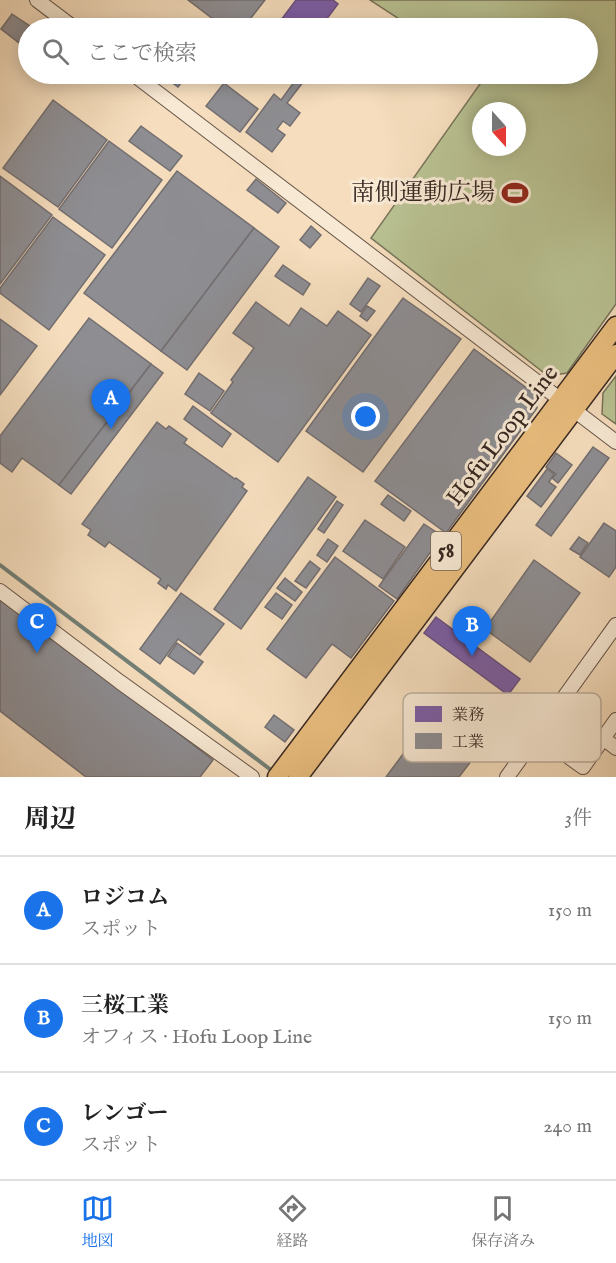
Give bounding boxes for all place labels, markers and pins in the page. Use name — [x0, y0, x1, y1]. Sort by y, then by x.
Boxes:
place label: 南側運動広場 — [351, 178, 495, 209]
sports icon: 南側運動広場 — [500, 178, 530, 208]
pin: A — [92, 380, 130, 429]
pin: C — [18, 604, 57, 653]
pin: B — [452, 606, 492, 656]

